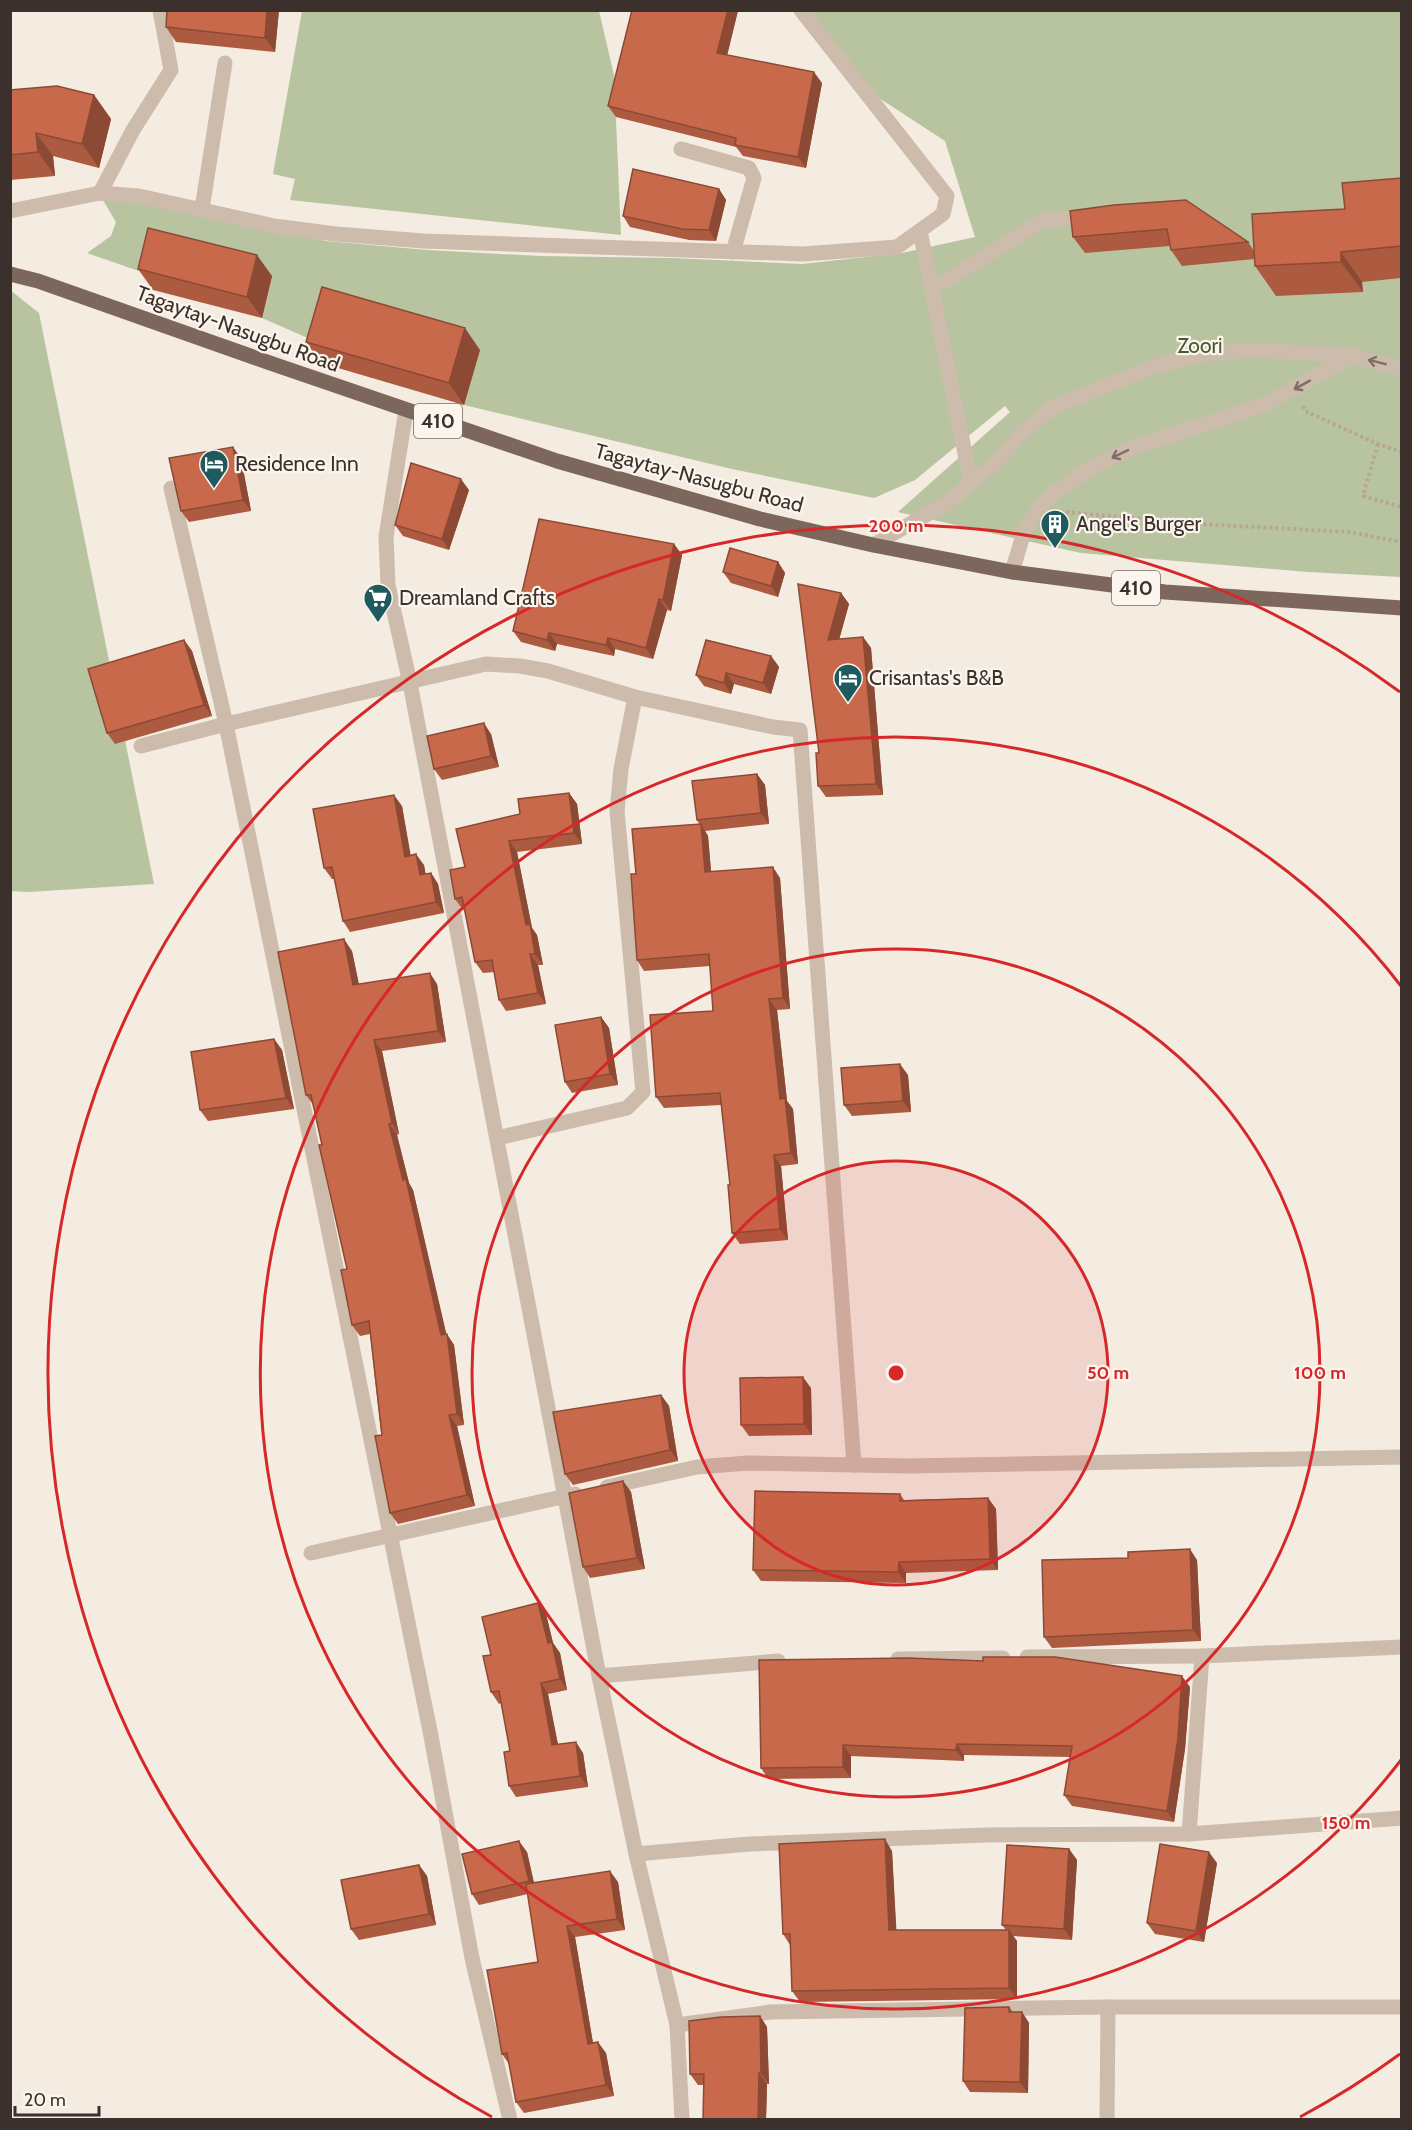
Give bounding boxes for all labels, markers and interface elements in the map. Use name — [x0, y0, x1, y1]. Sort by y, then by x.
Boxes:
street label: Tagaytay-Nasugbu Road — [133, 280, 343, 377]
park label: Zoori — [1177, 333, 1223, 358]
one-way arrow — [1368, 355, 1387, 367]
one-way arrow — [1293, 380, 1311, 391]
road number: 410 — [414, 404, 462, 438]
street label: Tagaytay-Nasugbu Road — [592, 438, 806, 517]
hotel icon: Residence Inn — [198, 448, 230, 490]
one-way arrow — [1111, 448, 1129, 460]
place label: Residence Inn — [235, 451, 359, 476]
building icon: Angel's Burger — [1039, 508, 1071, 550]
place label: Angel's Burger — [1076, 511, 1202, 536]
text: 200 m — [869, 515, 923, 537]
road number: 410 — [1112, 571, 1160, 605]
supermarket icon: Dreamland Crafts — [362, 582, 394, 624]
place label: Dreamland Crafts — [399, 585, 555, 610]
hotel icon: Crisantas's B&B — [832, 662, 864, 704]
place label: Crisantas's B&B — [869, 665, 1004, 690]
text: 50 m — [1087, 1362, 1129, 1384]
text: 100 m — [1294, 1362, 1346, 1384]
centre of rings — [886, 1363, 906, 1383]
text: 150 m — [1322, 1812, 1370, 1834]
scale bar — [15, 2079, 99, 2117]
text: 20 m — [24, 2089, 66, 2111]

